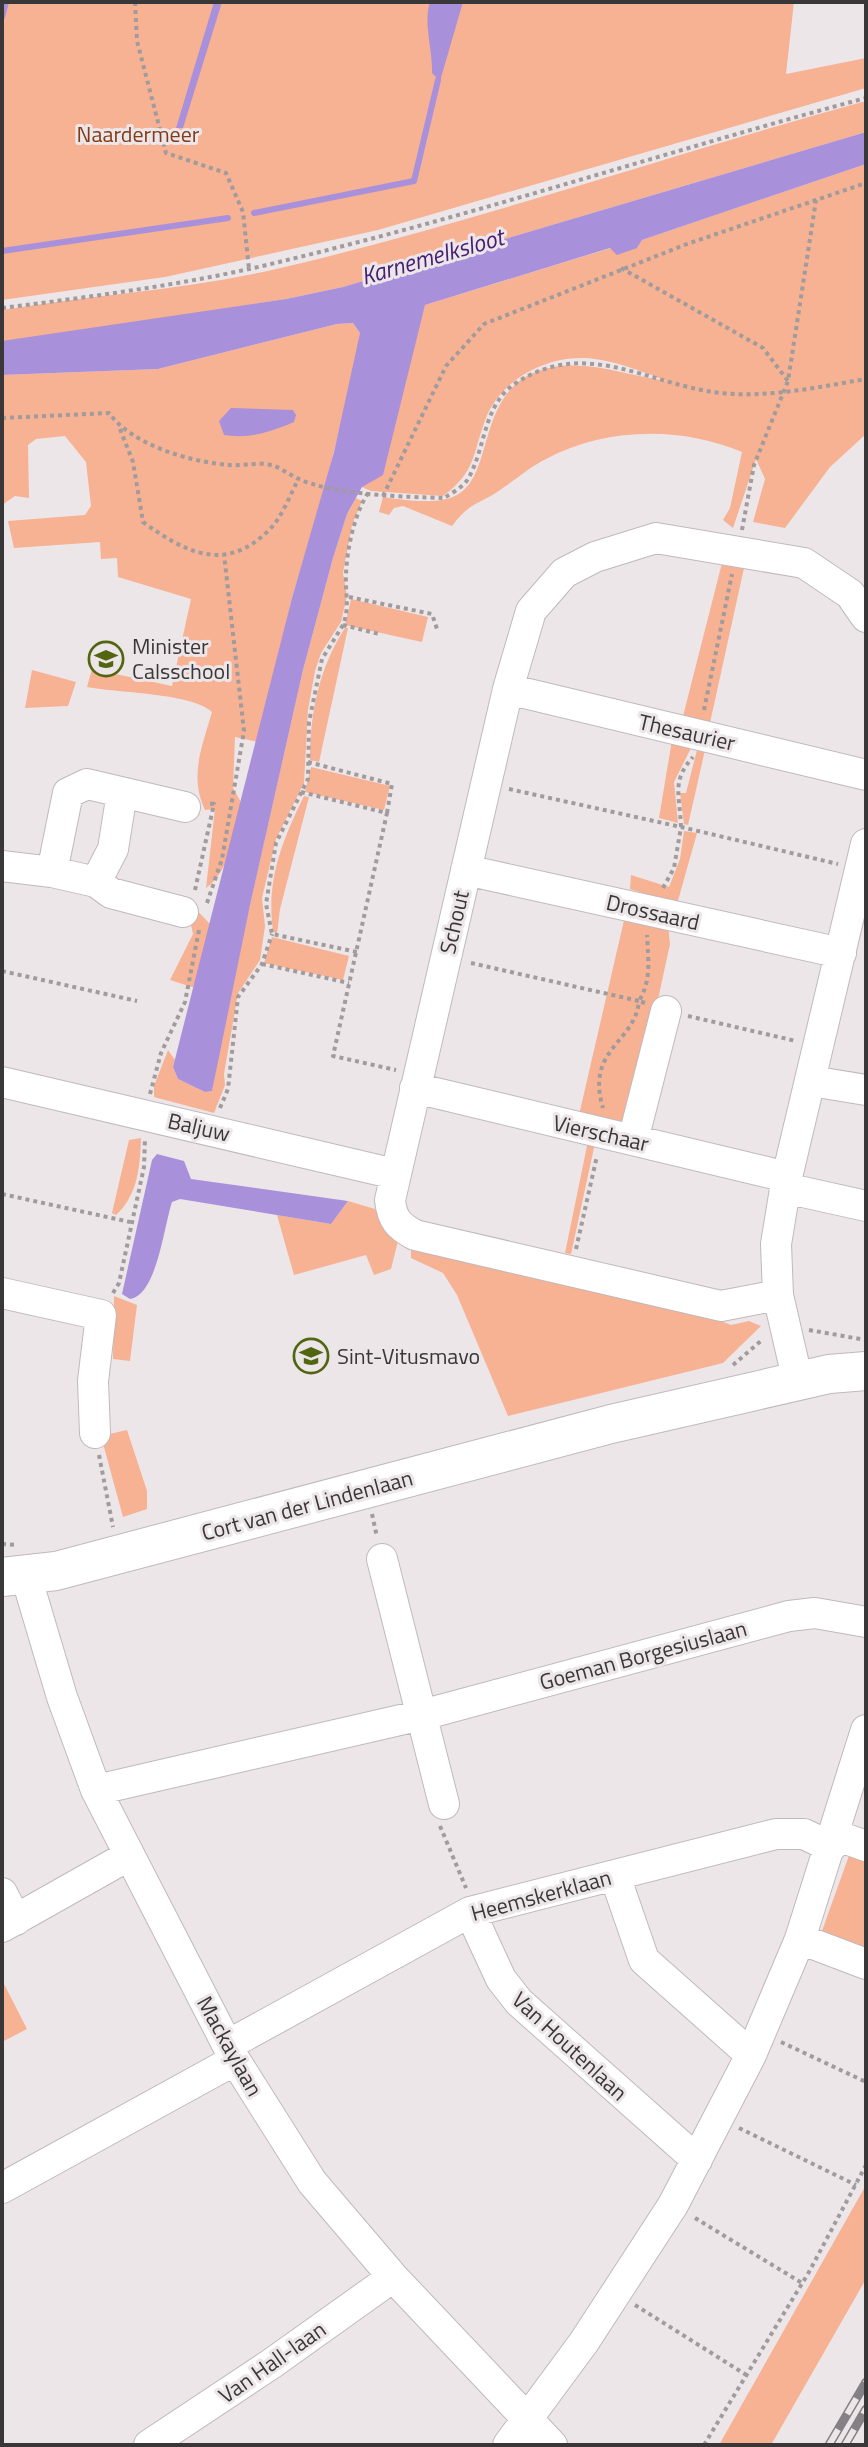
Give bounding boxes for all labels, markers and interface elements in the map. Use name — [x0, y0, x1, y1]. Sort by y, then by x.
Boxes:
park label: Naardermeer — [77, 117, 200, 151]
water label: Karnemelksloot — [356, 218, 511, 294]
place label: Minister Calsschool — [132, 629, 230, 688]
school or university icon: Minister Calsschool — [87, 640, 125, 678]
street label: Thesaurier — [635, 704, 739, 760]
street label: Drossaard — [603, 885, 703, 939]
street label: Schout — [430, 887, 478, 957]
street label: Baljuw — [165, 1103, 234, 1151]
street label: Vierschaar — [550, 1105, 653, 1161]
school or university icon: Sint-Vitusmavo — [292, 1337, 330, 1375]
place label: Sint-Vitusmavo — [337, 1339, 480, 1373]
street label: Cort van der Lindenlaan — [198, 1460, 416, 1550]
street label: Goeman Borgesiuslaan — [536, 1611, 750, 1699]
street label: Heemskerklaan — [467, 1860, 615, 1930]
street label: Van Houtenlaan — [504, 1983, 636, 2109]
street label: Mackaylaan — [188, 1990, 272, 2102]
street label: Van Hall-laan — [211, 2312, 333, 2412]

